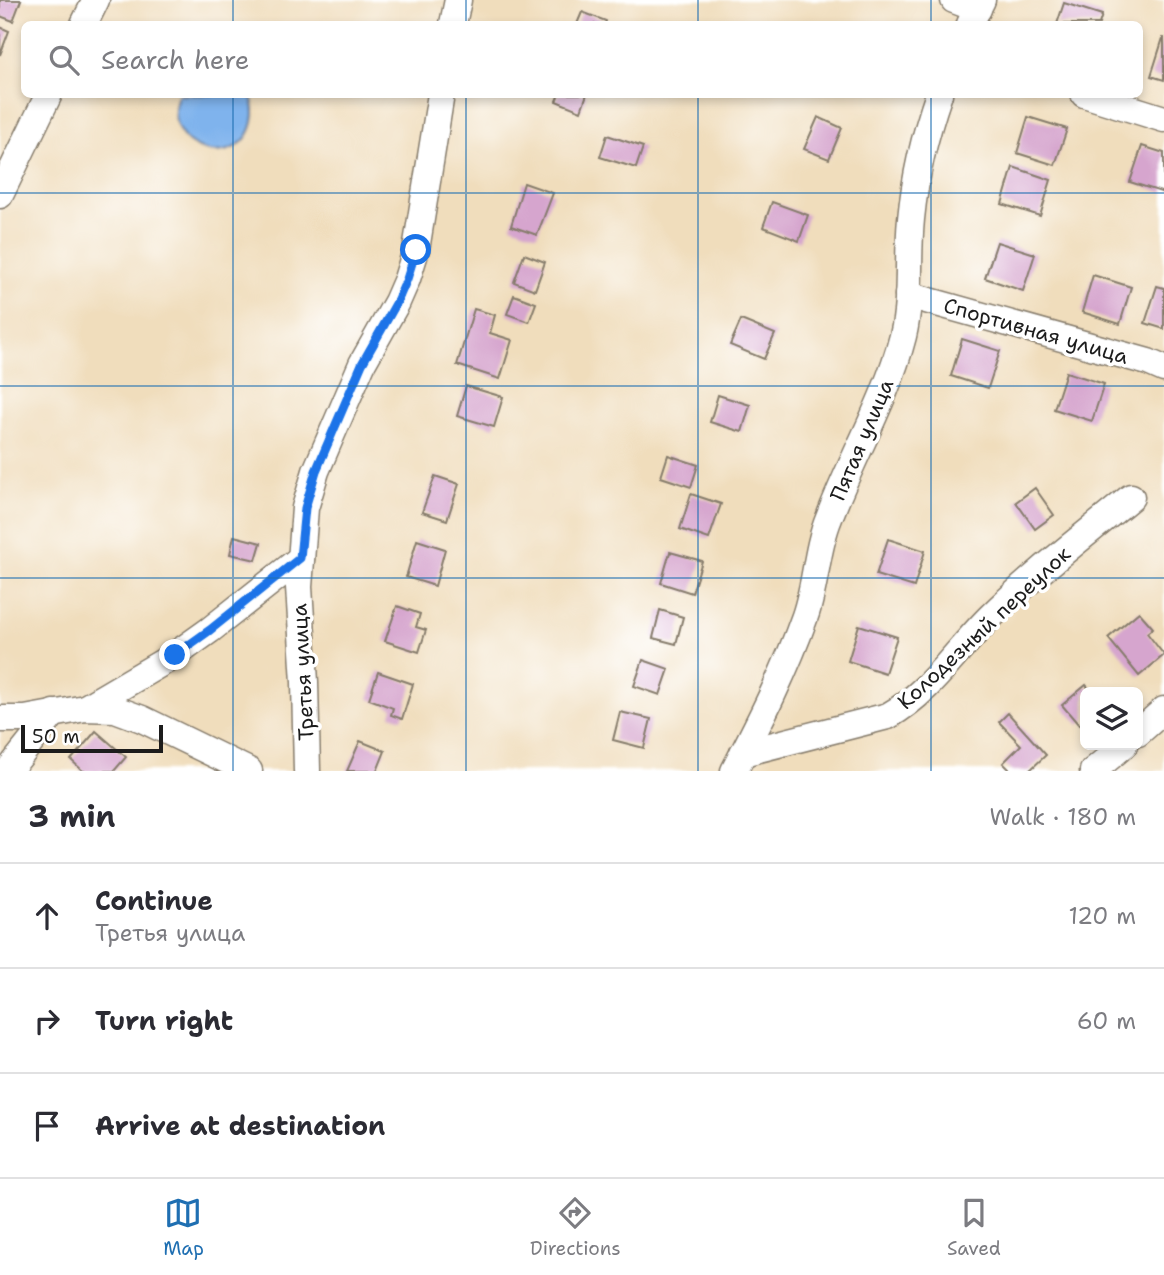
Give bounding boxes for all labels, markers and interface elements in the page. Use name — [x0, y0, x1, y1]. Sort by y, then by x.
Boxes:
search box — [21, 21, 1143, 98]
icon: search — [45, 41, 83, 79]
text: Search here — [101, 42, 250, 77]
route start — [400, 234, 431, 265]
street label: Спортивная улица — [940, 291, 1132, 371]
street label: Пятая улица — [824, 375, 900, 505]
street label: Колодезный переулок — [891, 540, 1077, 716]
street label: Третья улица — [285, 603, 321, 741]
route end — [159, 639, 190, 670]
map controls — [1080, 687, 1143, 750]
button: layers — [1080, 687, 1143, 750]
scale bar — [21, 722, 163, 754]
text: 50 m — [32, 724, 80, 749]
text: 3 min — [28, 796, 115, 837]
text: Walk · 180 m — [990, 802, 1136, 832]
text: Continue — [95, 883, 213, 918]
icon: ahead — [28, 897, 66, 935]
text: 120 m — [1068, 901, 1136, 931]
text: Третья улица — [95, 918, 245, 948]
icon: right — [28, 1002, 66, 1040]
text: Turn right — [95, 1003, 233, 1038]
text: 60 m — [1077, 1006, 1136, 1036]
icon: arrive — [28, 1107, 66, 1145]
text: Arrive at destination — [95, 1108, 385, 1143]
tab: Map — [163, 1194, 204, 1261]
tab: Directions — [530, 1194, 621, 1261]
tab: Saved — [947, 1194, 1001, 1261]

